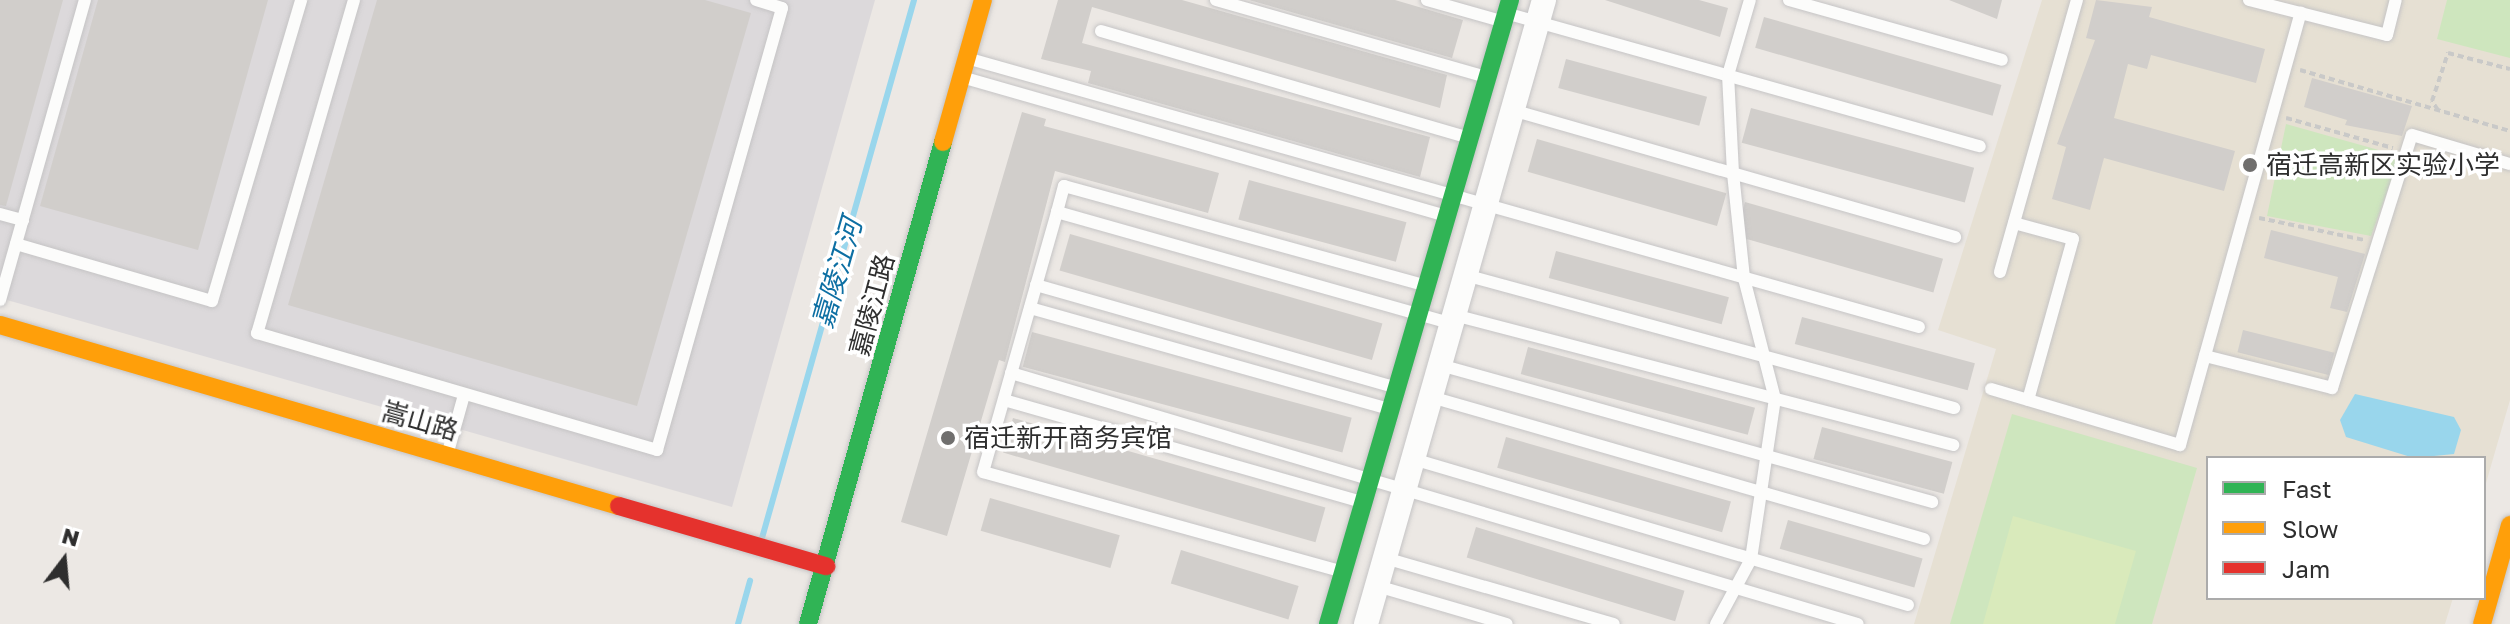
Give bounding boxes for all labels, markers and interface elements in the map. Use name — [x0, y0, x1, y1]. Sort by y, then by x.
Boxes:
place label: 宿迁高新区实验小学 — [2266, 149, 2500, 181]
marker: 宿迁高新区实验小学 — [2241, 156, 2259, 174]
water label: 嘉陵江河 — [805, 215, 869, 331]
street label: 嘉陵江路 — [843, 251, 901, 359]
street label: 嵩山路 — [378, 395, 462, 447]
place label: 宿迁新开商务宾馆 — [964, 422, 1172, 454]
marker: 宿迁新开商务宾馆 — [939, 429, 957, 447]
legend — [2206, 456, 2486, 600]
text: Fast — [2282, 474, 2332, 503]
text: Slow — [2282, 514, 2338, 543]
north arrow — [24, 520, 104, 600]
text: N — [59, 521, 83, 552]
text: Jam — [2282, 554, 2330, 583]

